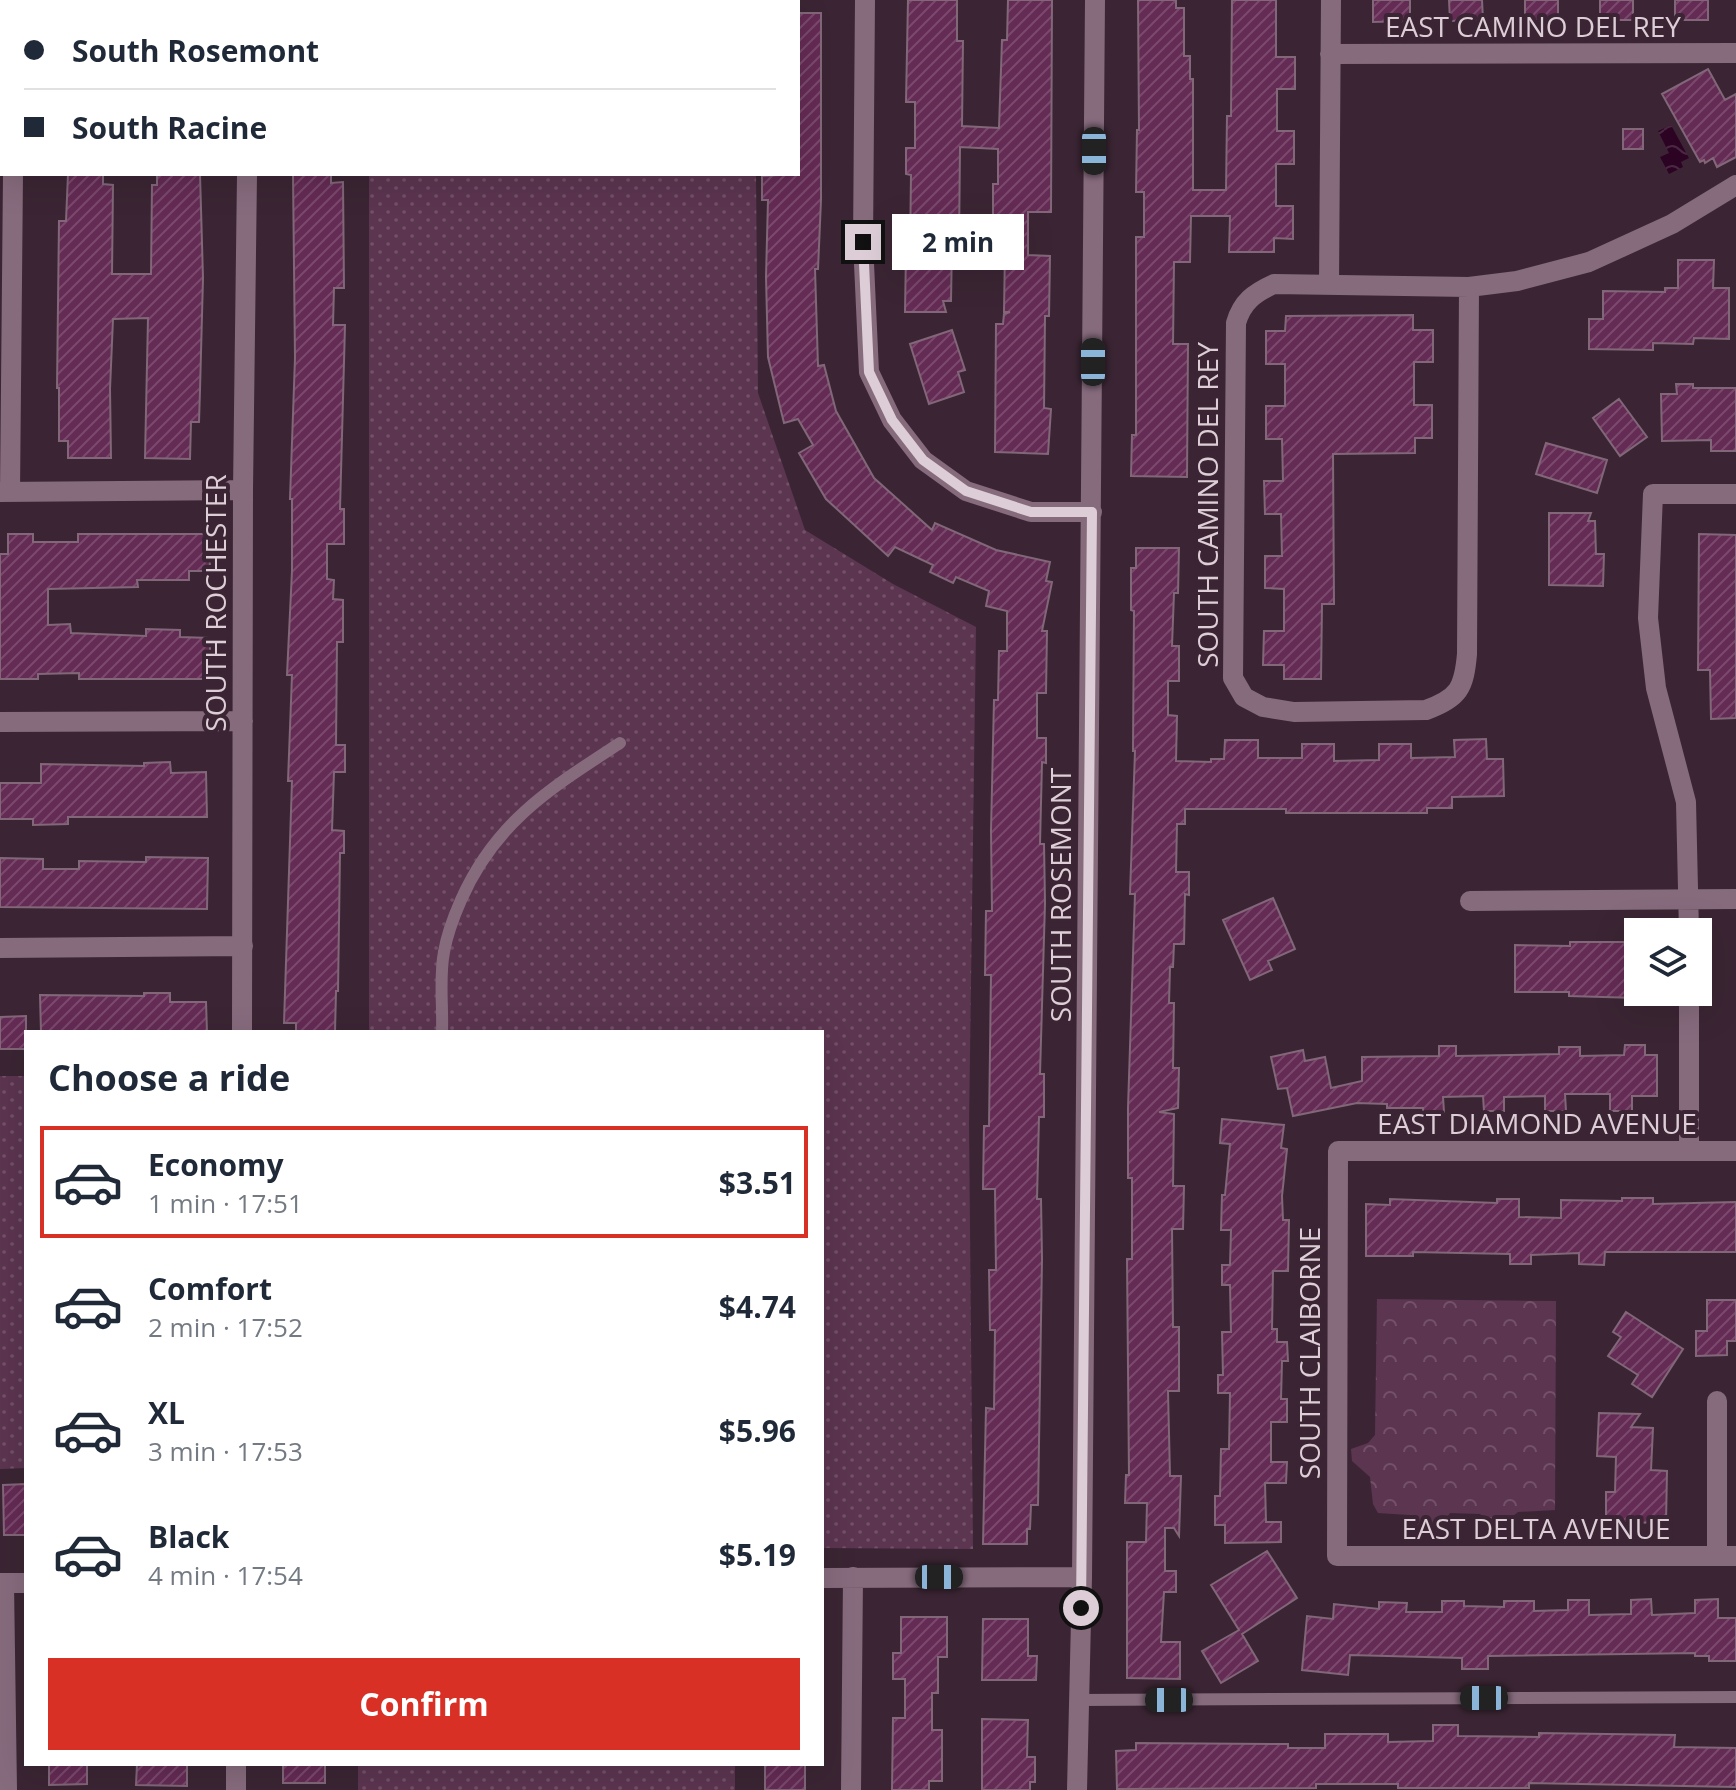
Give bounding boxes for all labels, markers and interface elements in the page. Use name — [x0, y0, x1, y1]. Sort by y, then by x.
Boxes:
street label: EAST CAMINO DEL REY — [1385, 7, 1681, 45]
text: South Rosemont — [72, 30, 319, 71]
text: South Racine — [72, 107, 267, 148]
car — [1082, 127, 1106, 175]
callout: 2 min — [891, 214, 1023, 270]
route end — [845, 224, 881, 260]
text: 2 min — [922, 224, 994, 260]
car — [1081, 338, 1105, 386]
street label: SOUTH CAMINO DEL REY — [1188, 342, 1226, 668]
street label: SOUTH ROCHESTER — [196, 474, 234, 732]
street label: SOUTH ROSEMONT — [1041, 767, 1079, 1022]
map controls — [1624, 918, 1712, 1006]
button: layers — [1624, 918, 1712, 1006]
text: Choose a ride — [48, 1053, 290, 1102]
street label: EAST DIAMOND AVENUE — [1377, 1104, 1697, 1142]
text: Economy — [148, 1144, 284, 1185]
icon: car — [52, 1146, 124, 1218]
text: $3.51 — [719, 1162, 796, 1203]
text: 1 min · 17:51 — [148, 1185, 303, 1221]
street label: SOUTH CLAIBORNE — [1290, 1227, 1328, 1479]
text: Comfort — [148, 1268, 272, 1309]
icon: car — [52, 1270, 124, 1342]
text: $4.74 — [719, 1286, 796, 1327]
text: 2 min · 17:52 — [148, 1309, 303, 1345]
text: XL — [148, 1392, 185, 1433]
icon: car — [52, 1394, 124, 1466]
text: $5.96 — [719, 1410, 796, 1451]
text: 3 min · 17:53 — [148, 1433, 303, 1469]
street label: EAST DELTA AVENUE — [1401, 1509, 1671, 1547]
text: Black — [148, 1516, 229, 1557]
icon: car — [52, 1518, 124, 1590]
text: $5.19 — [719, 1534, 796, 1575]
text: 4 min · 17:54 — [148, 1557, 303, 1593]
car — [915, 1565, 963, 1589]
route start — [1063, 1590, 1099, 1626]
button: Confirm — [48, 1658, 800, 1750]
car — [1460, 1686, 1508, 1710]
car — [1145, 1688, 1193, 1712]

